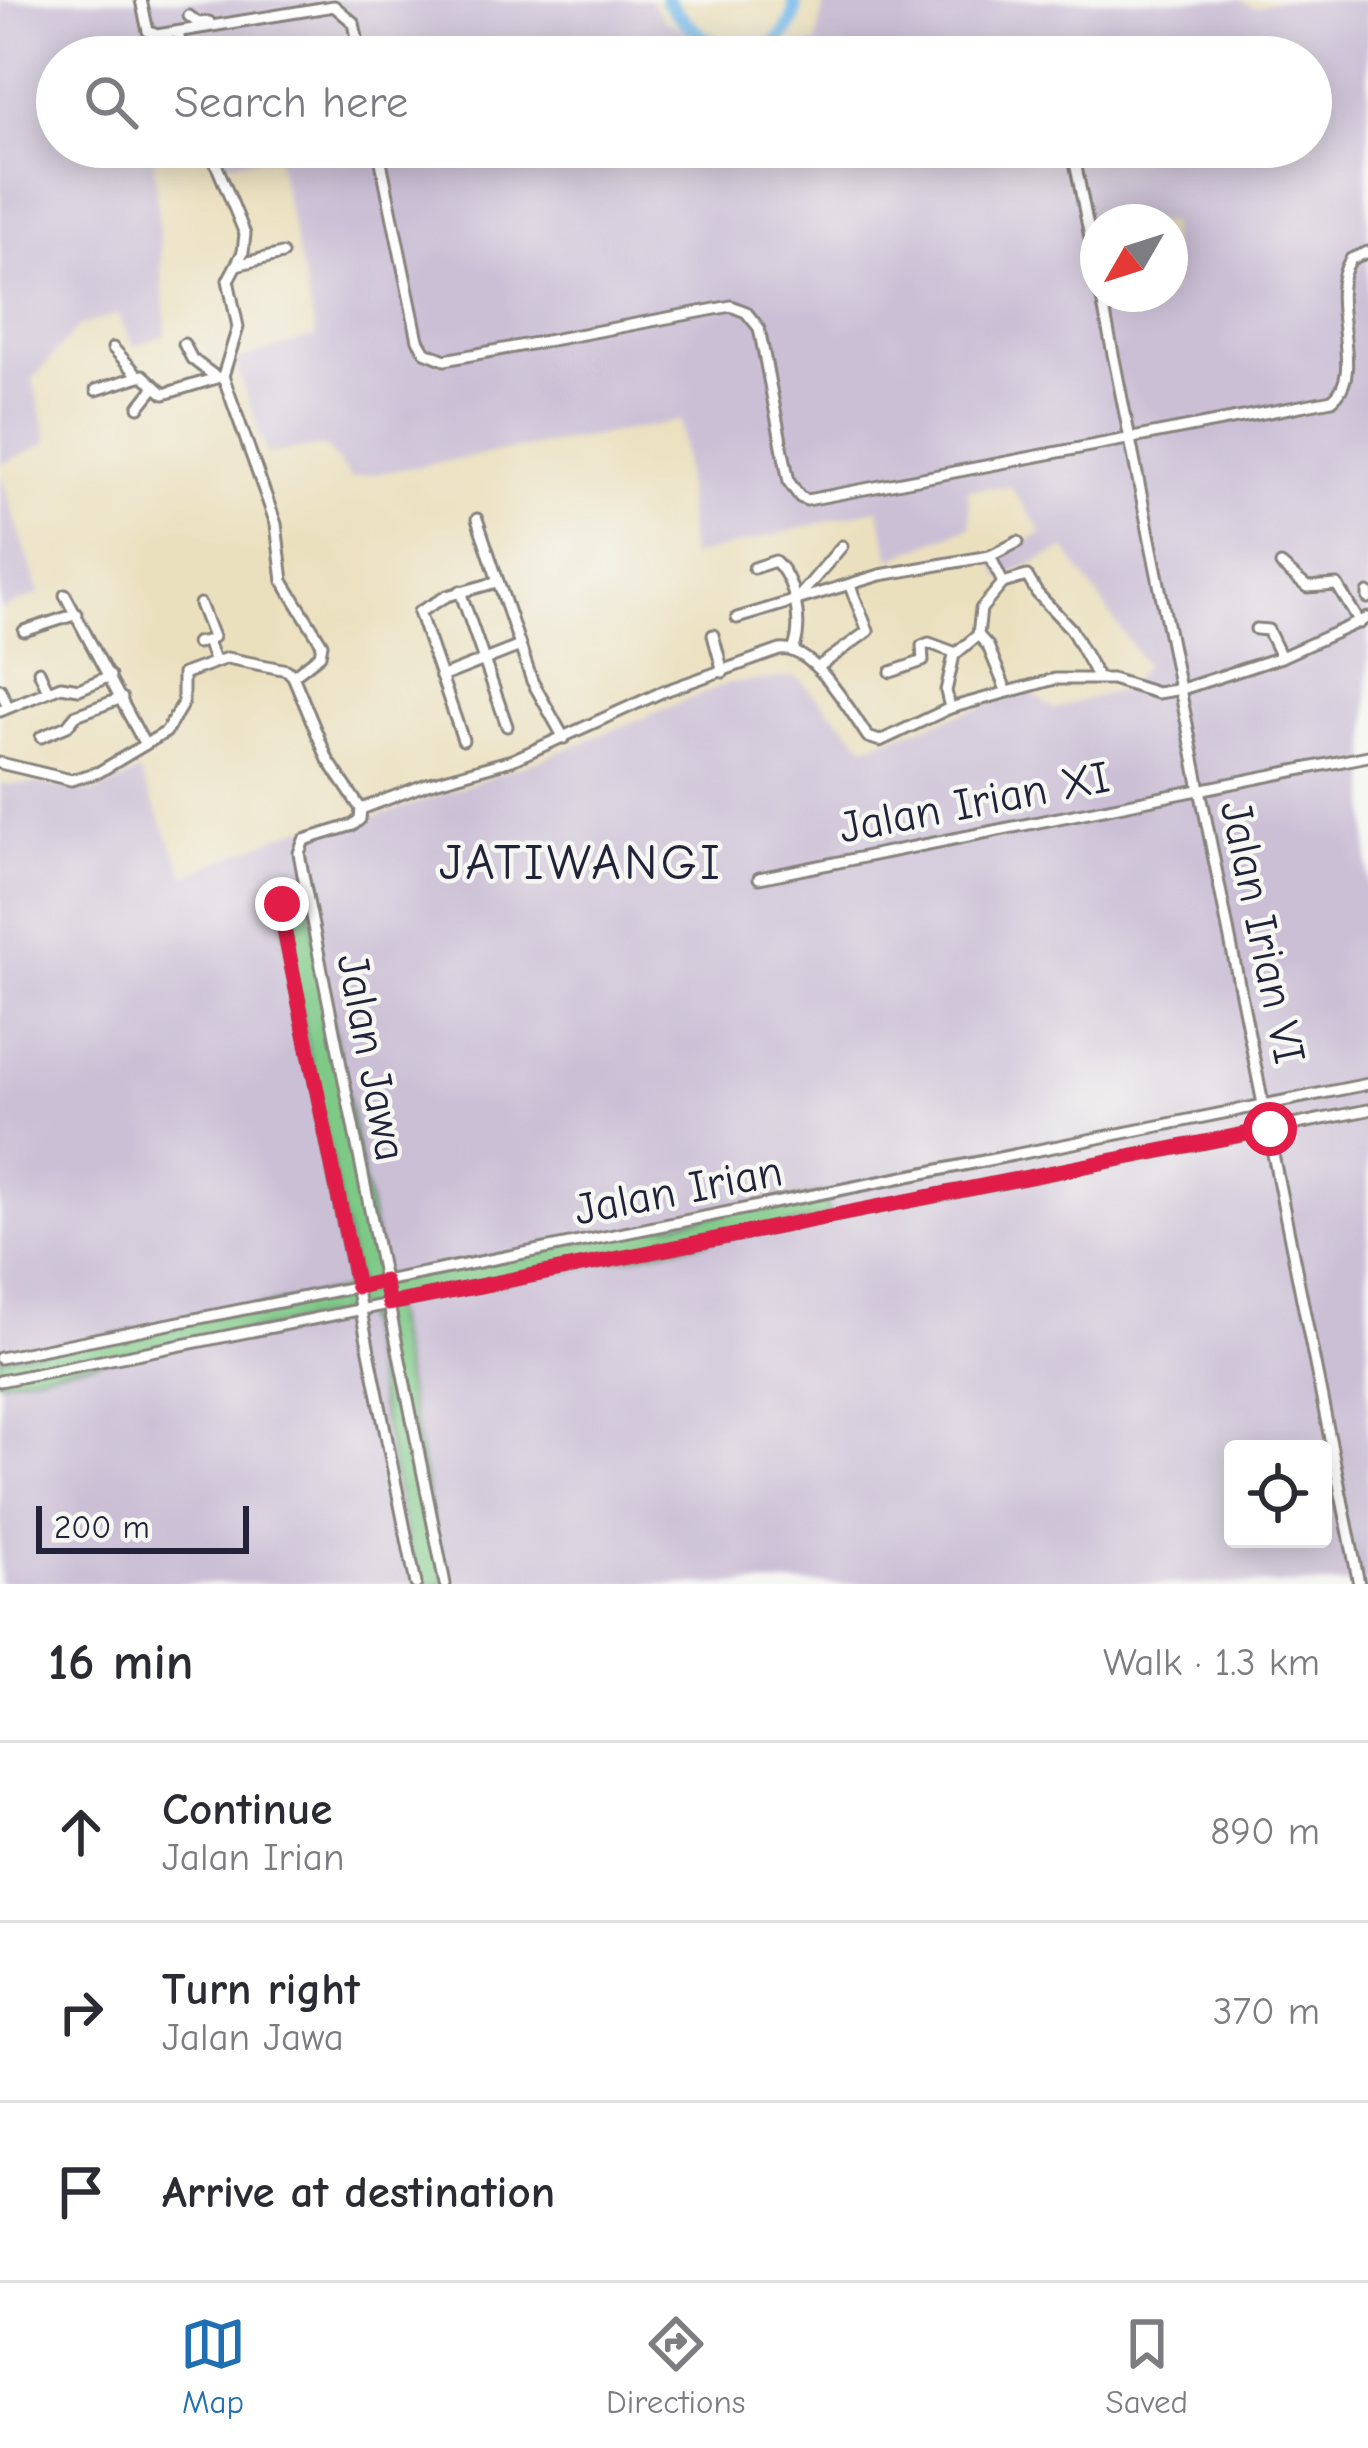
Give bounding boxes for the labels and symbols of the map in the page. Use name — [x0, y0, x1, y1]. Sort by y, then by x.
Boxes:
north arrow — [1080, 204, 1188, 312]
street label: Jalan Irian XI — [835, 750, 1114, 854]
street label: Jalan Irian VI — [1210, 796, 1316, 1068]
district label: JATIWANGI — [439, 833, 723, 892]
route end — [255, 877, 309, 931]
street label: Jalan Jawa — [326, 949, 418, 1165]
route start — [1243, 1102, 1297, 1156]
street label: Jalan Irian — [570, 1144, 787, 1236]
scale bar — [36, 1500, 249, 1553]

